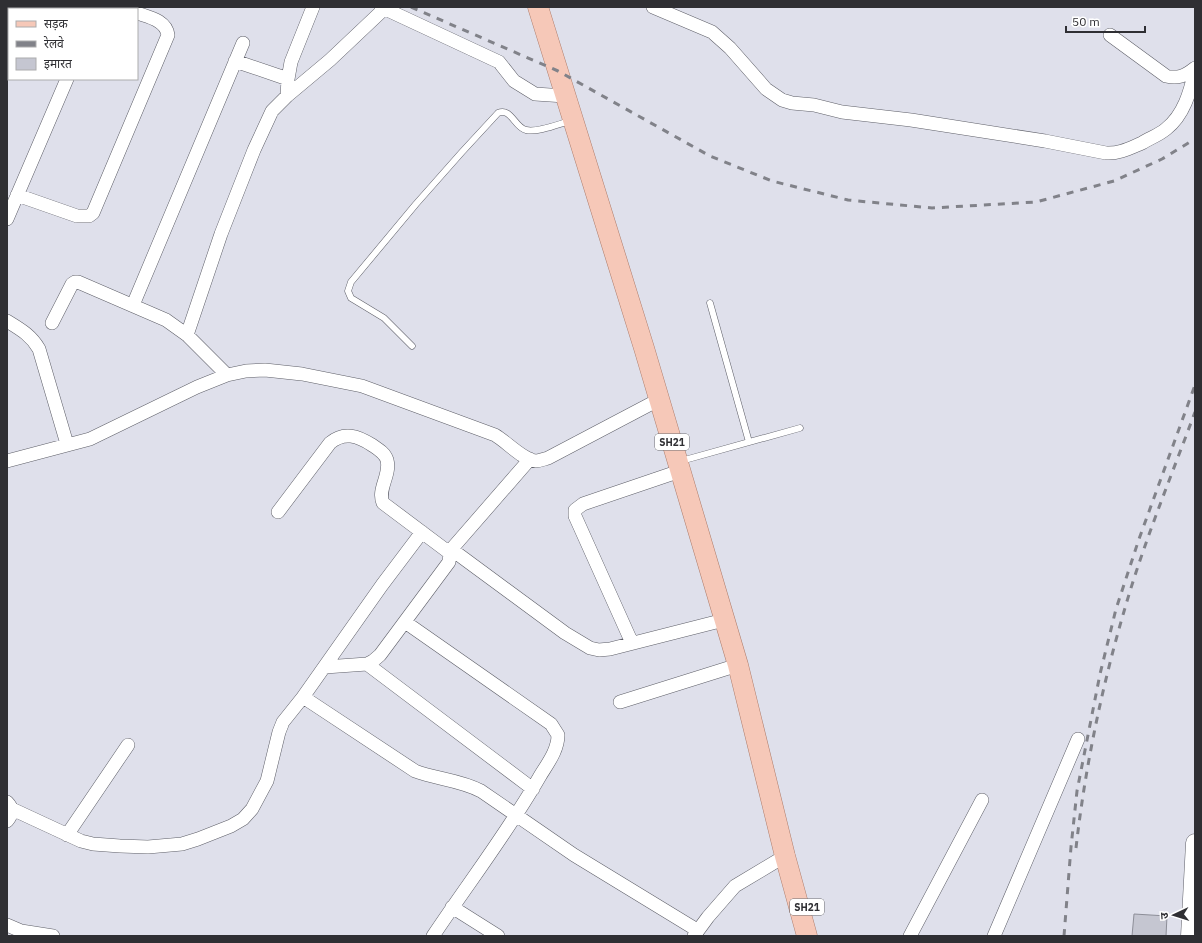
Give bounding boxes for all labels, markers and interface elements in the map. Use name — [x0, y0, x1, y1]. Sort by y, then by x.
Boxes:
legend — [8, 8, 138, 80]
scale bar — [1066, 8, 1145, 34]
text: 50 m — [1072, 14, 1100, 29]
text: सड़क — [44, 16, 69, 31]
text: रेलवे — [44, 36, 64, 51]
text: इमारत — [44, 56, 73, 71]
road number: SH21 — [655, 434, 689, 450]
north arrow — [1154, 895, 1194, 935]
road number: SH21 — [790, 899, 824, 915]
text: उ — [1157, 911, 1171, 919]

